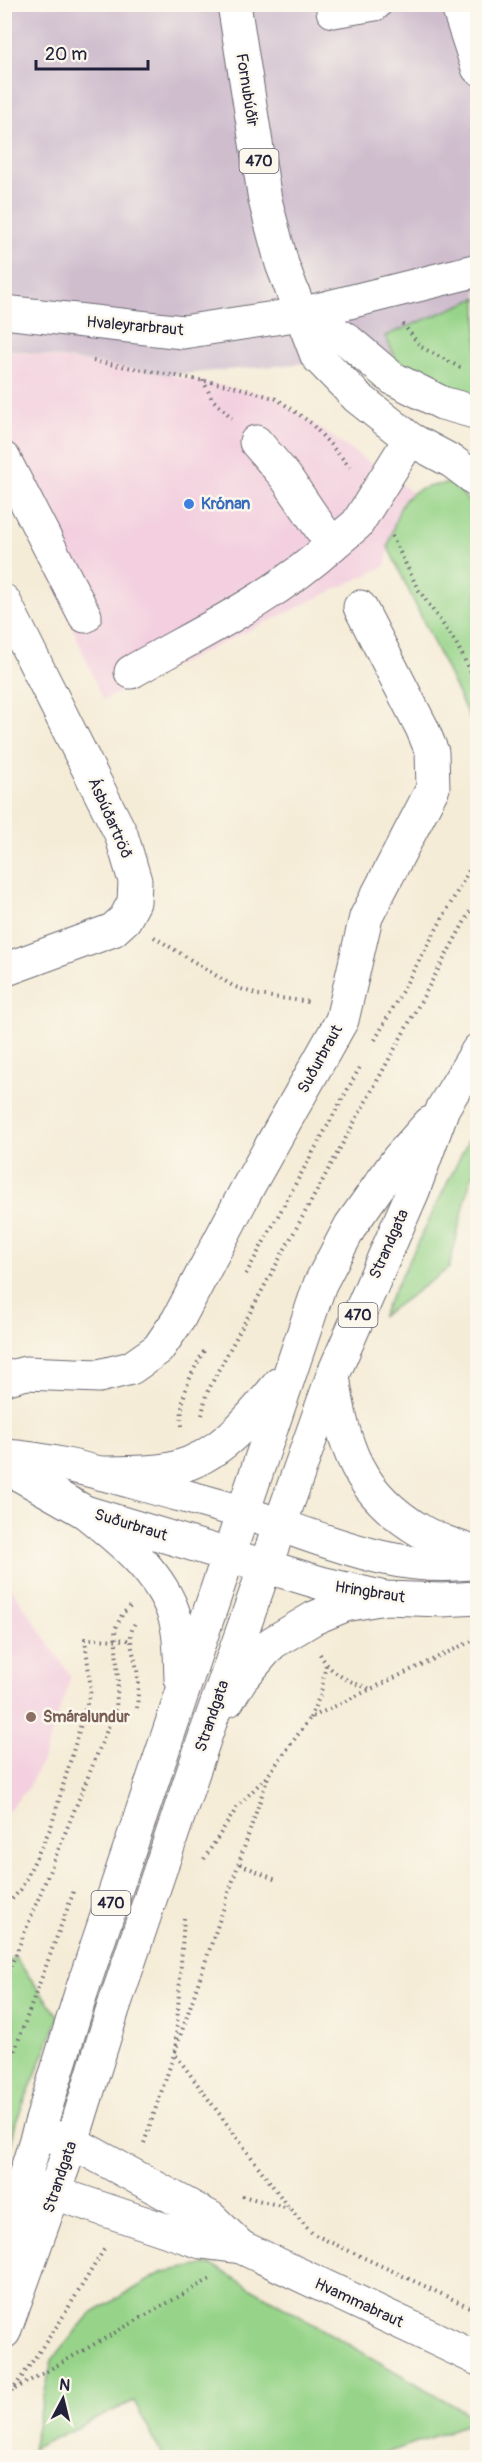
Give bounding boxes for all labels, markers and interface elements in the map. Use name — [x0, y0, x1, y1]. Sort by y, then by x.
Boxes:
scale bar — [36, 33, 148, 71]
text: 20 m — [45, 43, 87, 66]
street label: Fornubúðir — [231, 52, 263, 128]
road number: 470 — [240, 149, 278, 173]
street label: Hvaleyrarbraut — [86, 312, 185, 340]
place label: Krónan — [201, 494, 250, 514]
marker: Krónan — [182, 497, 196, 511]
street label: Ásbúðartröð — [83, 775, 137, 861]
street label: Suðurbraut — [293, 1021, 347, 1097]
street label: Strandgata — [365, 1206, 413, 1282]
road number: 470 — [338, 1303, 378, 1327]
street label: Suðurbraut — [92, 1504, 170, 1546]
street label: Hringbraut — [333, 1577, 407, 1608]
street label: Strandgata — [190, 1678, 234, 1754]
place label: Smáralundur — [43, 1707, 130, 1727]
marker: Smáralundur — [24, 1710, 38, 1724]
road number: 470 — [92, 1891, 130, 1915]
street label: Strandgata — [38, 2139, 82, 2215]
street label: Hvammabraut — [311, 2274, 407, 2333]
north arrow — [33, 2369, 93, 2429]
text: N — [58, 2375, 71, 2396]

